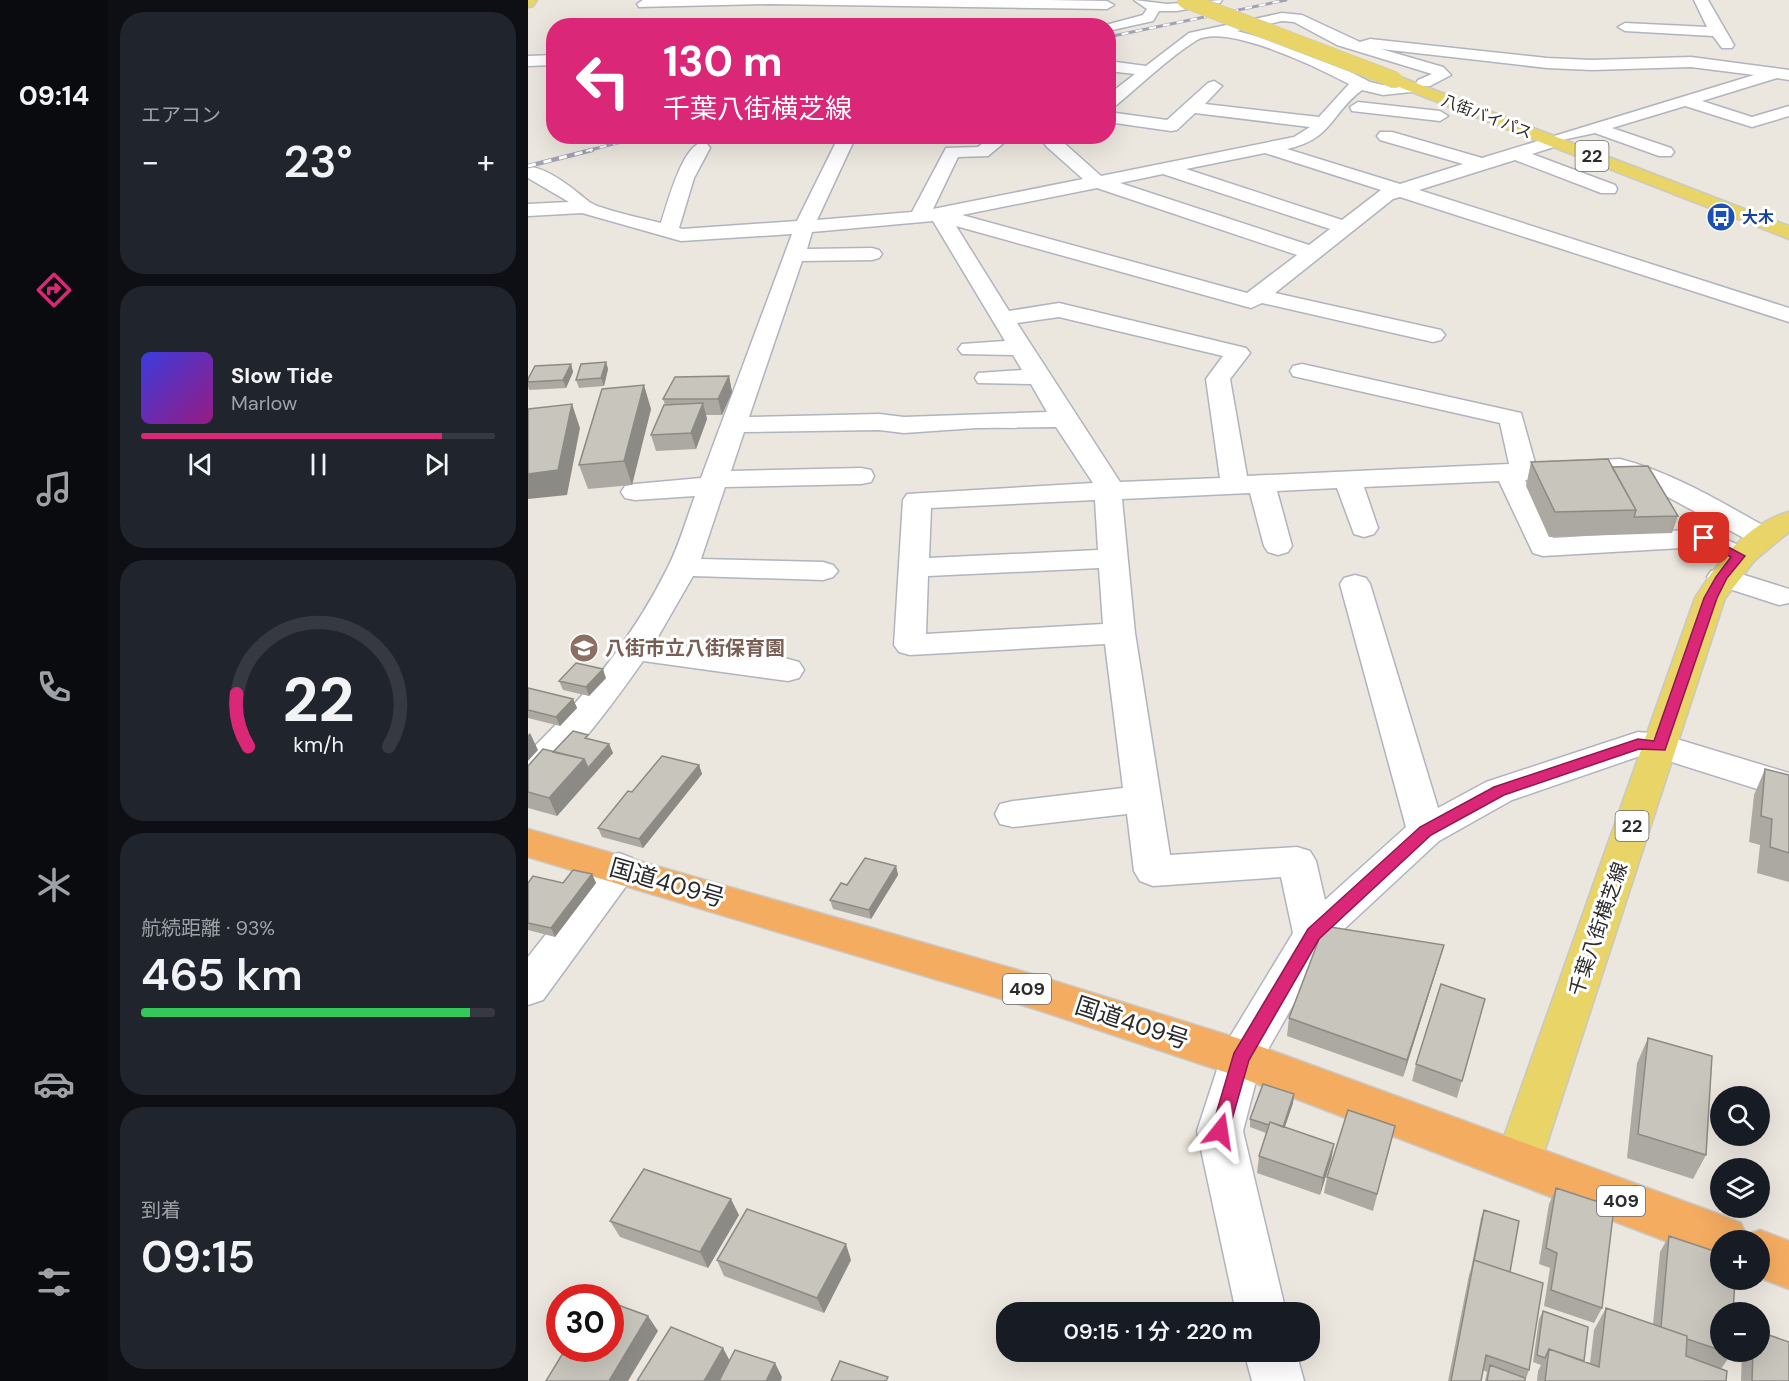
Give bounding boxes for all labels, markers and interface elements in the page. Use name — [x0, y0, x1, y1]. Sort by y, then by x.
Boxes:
text: 130 m — [663, 34, 783, 89]
icon: left — [564, 42, 642, 120]
text: 09:14 — [19, 78, 89, 113]
street label: 八街バイパス — [1438, 90, 1535, 143]
text: 千葉八街横芝線 — [663, 91, 852, 126]
text: エアコン — [141, 102, 221, 128]
text: 23° — [284, 132, 353, 191]
text: − — [141, 140, 159, 183]
text: + — [477, 140, 495, 183]
road number: 22 — [1576, 141, 1608, 171]
bus stop icon: 大木 — [1705, 201, 1737, 233]
place label: 大木 — [1742, 207, 1774, 228]
icon: directions — [33, 269, 75, 311]
text: Slow Tide — [231, 361, 333, 390]
text: Marlow — [231, 390, 297, 416]
icon: previous — [184, 448, 217, 481]
icon: pause — [302, 448, 335, 481]
icon: next — [420, 448, 453, 481]
icon: music — [33, 468, 75, 510]
pin — [1678, 512, 1729, 563]
icon: arrive — [1687, 521, 1720, 554]
school or university icon: 八街市立八街保育園 — [568, 632, 600, 664]
place label: 八街市立八街保育園 — [605, 635, 785, 661]
text: 22 — [282, 660, 354, 741]
icon: phone — [33, 666, 75, 708]
text: km/h — [293, 732, 343, 760]
road number: 22 — [1616, 811, 1648, 841]
street label: 国道409号 — [606, 851, 728, 914]
street label: 千葉八街横芝線 — [1563, 859, 1633, 999]
icon: climate — [33, 864, 75, 906]
text: 航続距離 · 93% — [141, 915, 275, 941]
text: 465 km — [141, 945, 303, 1004]
road number: 409 — [1003, 974, 1051, 1004]
street label: 国道409号 — [1071, 990, 1193, 1056]
icon: car — [33, 1063, 75, 1105]
map controls — [1710, 1086, 1770, 1362]
button: search — [1710, 1086, 1770, 1146]
position arrow — [1188, 1099, 1252, 1163]
button: layers — [1710, 1158, 1770, 1218]
road number: 409 — [1597, 1186, 1645, 1216]
text: 到着 — [141, 1197, 181, 1223]
text: 09:15 — [141, 1227, 255, 1286]
button: + — [1710, 1230, 1770, 1290]
icon: filters — [33, 1261, 75, 1303]
speed limit sign: 30 — [546, 1284, 624, 1362]
button: − — [1710, 1302, 1770, 1362]
text: 09:15 · 1 分 · 220 m — [1063, 1317, 1253, 1346]

